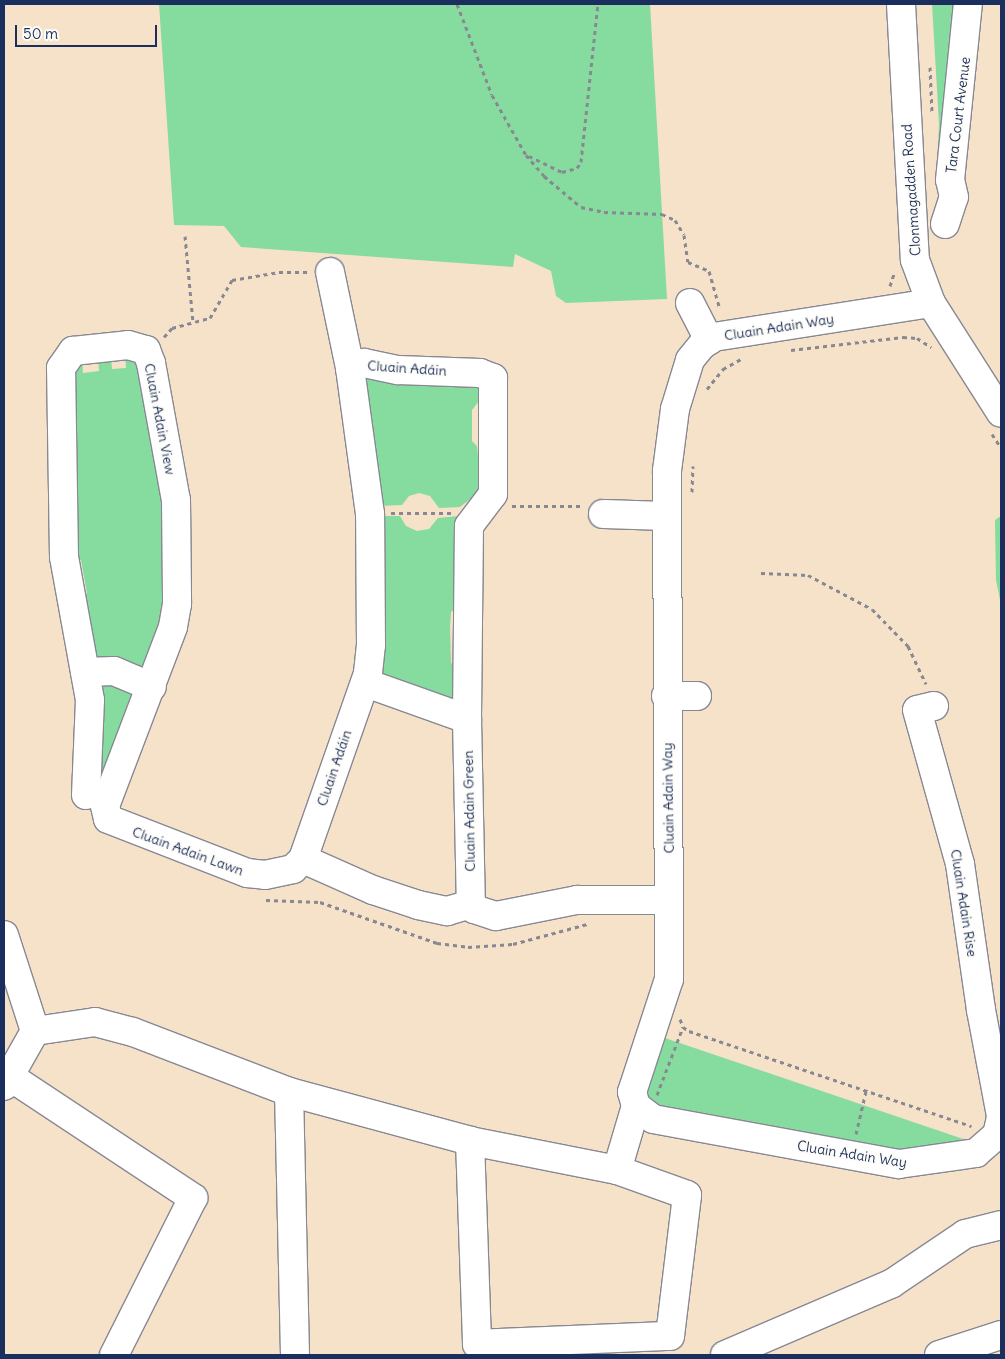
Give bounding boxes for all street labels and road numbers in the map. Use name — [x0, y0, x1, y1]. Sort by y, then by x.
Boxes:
street label: Tara Court Avenue — [943, 56, 973, 174]
street label: Clonmagadden Road — [898, 123, 924, 257]
street label: Cluain Adain Way — [723, 310, 835, 344]
street label: Cluain Adáin — [367, 357, 447, 379]
street label: Cluain Adain View — [141, 362, 179, 476]
street label: Cluain Adáin — [313, 728, 355, 808]
street label: Cluain Adain Way — [659, 742, 677, 854]
street label: Cluain Adain Green — [460, 750, 478, 872]
street label: Cluain Adain Lawn — [130, 823, 246, 879]
street label: Cluain Adain Rise — [947, 848, 981, 958]
street label: Cluain Adain Way — [796, 1137, 908, 1171]

